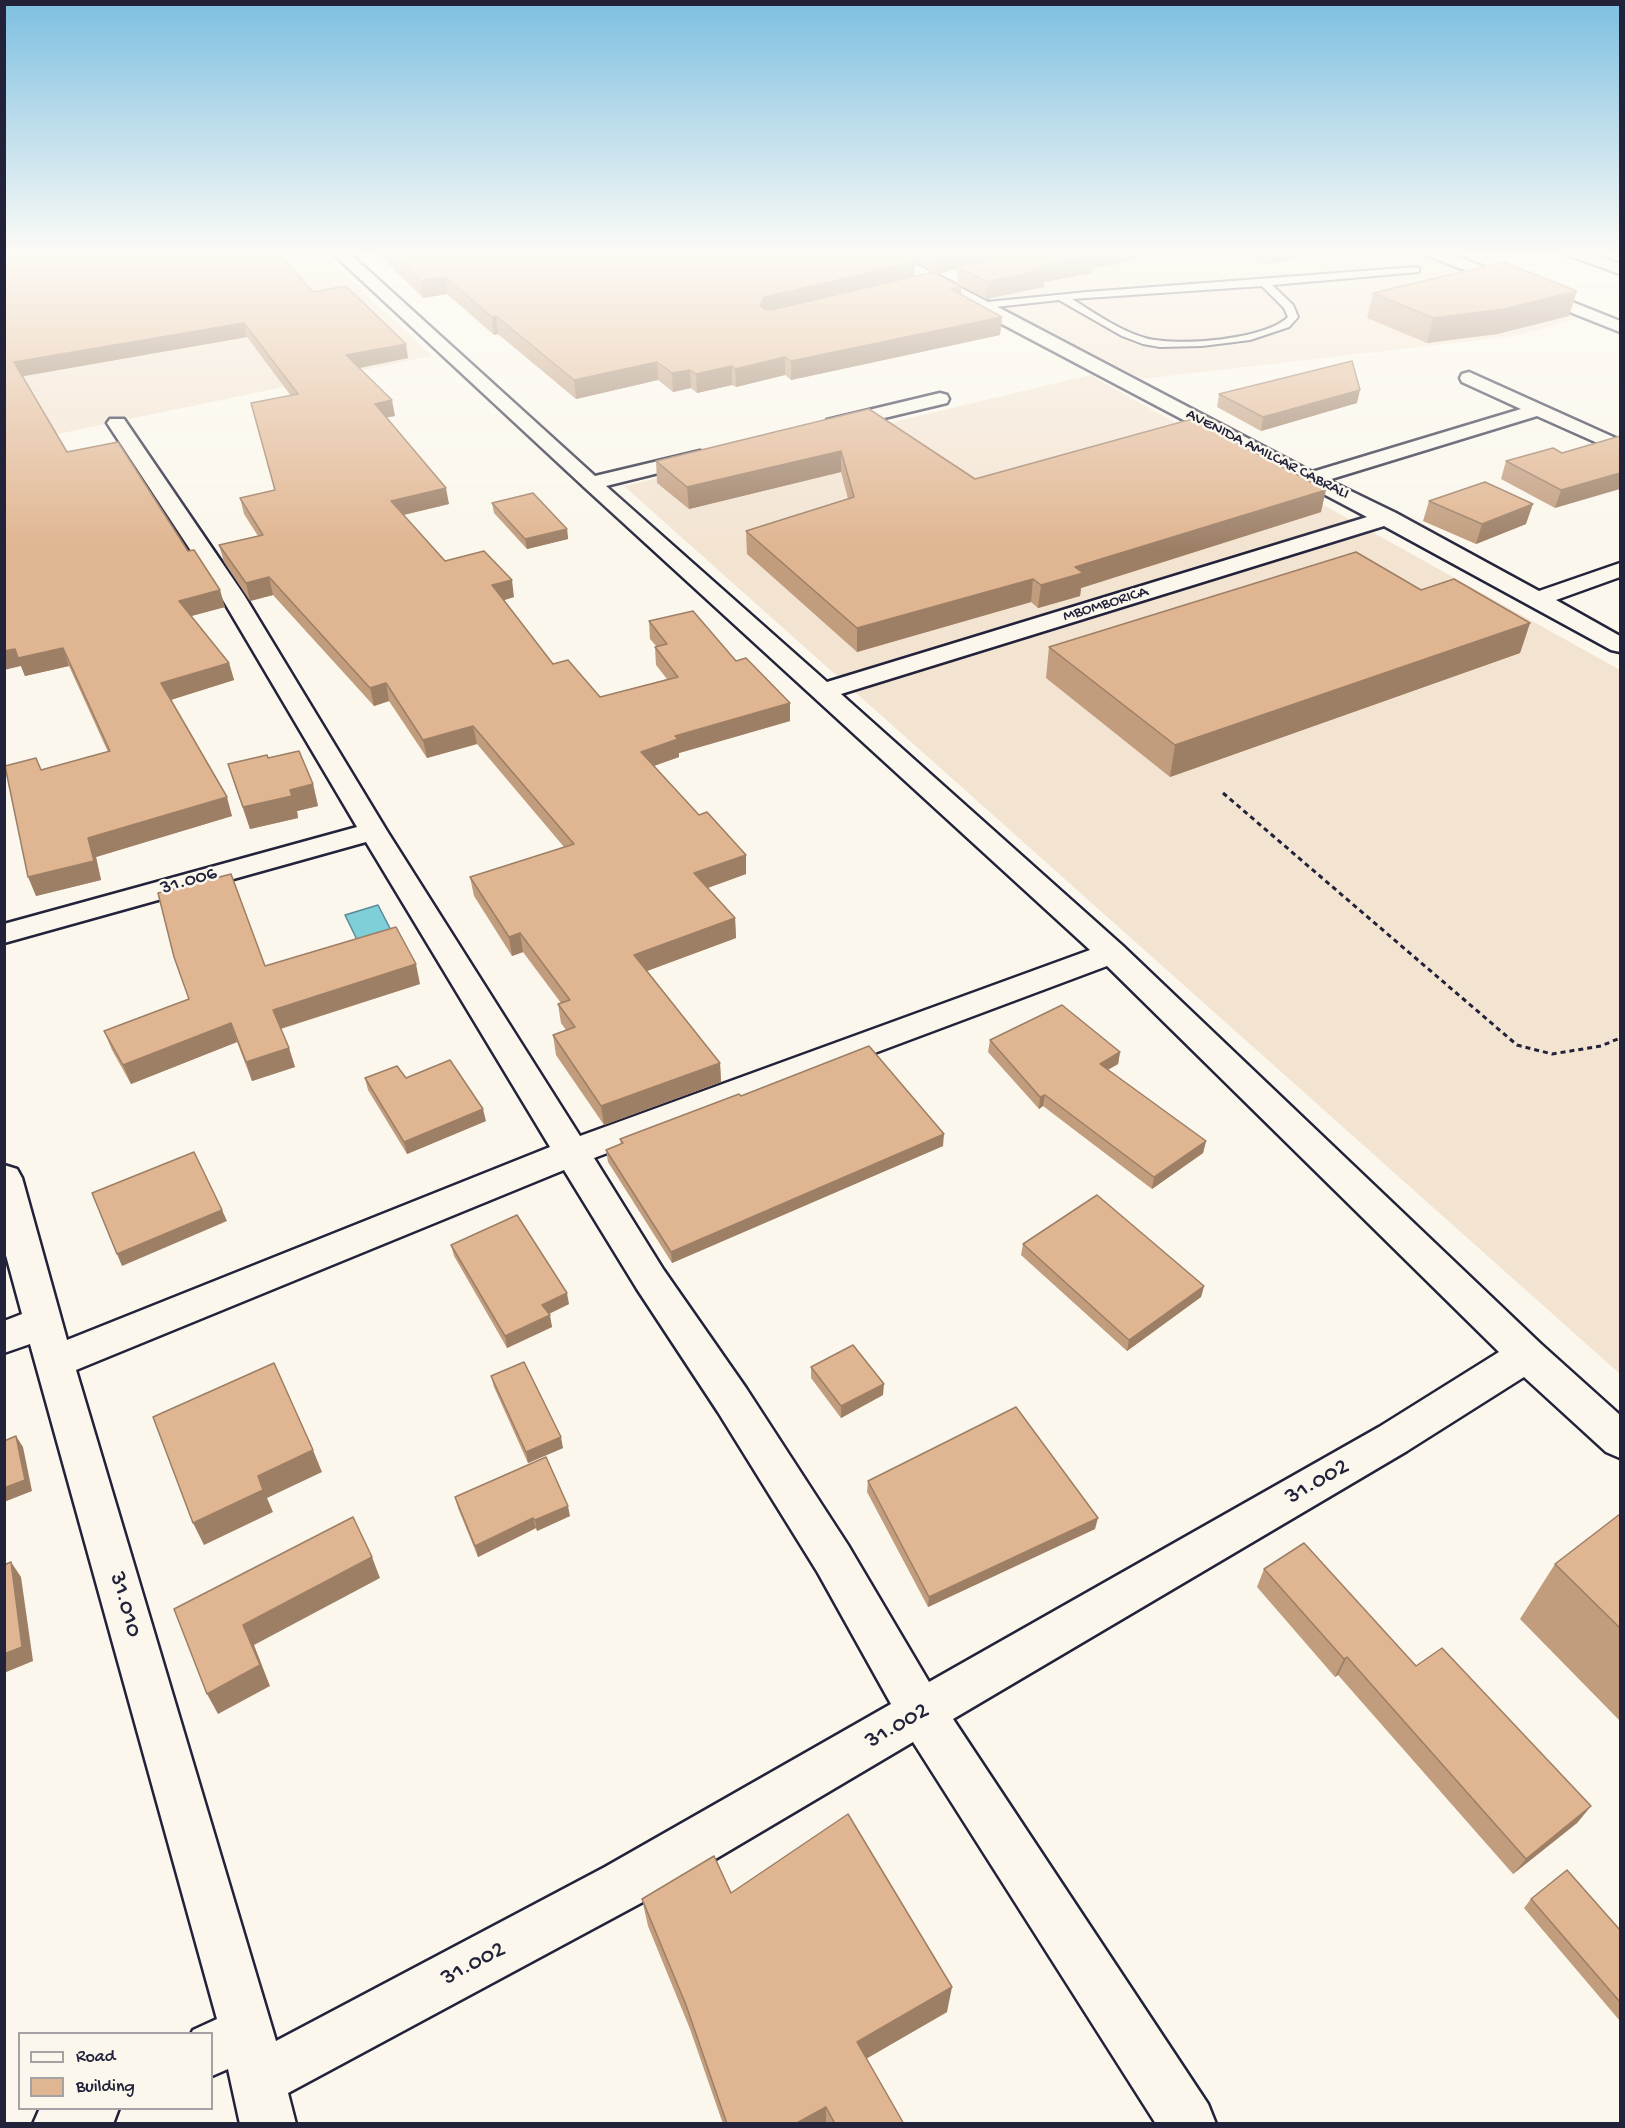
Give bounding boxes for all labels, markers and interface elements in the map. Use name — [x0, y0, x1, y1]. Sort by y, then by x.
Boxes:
street label: AVENIDA AMILCAR CABRALI — [1182, 405, 1352, 505]
street label: MBOMBORICA — [1061, 583, 1151, 627]
street label: 31.006 — [158, 863, 220, 901]
street label: 31.002 — [1281, 1453, 1355, 1513]
street label: 31.010 — [101, 1569, 147, 1641]
street label: 31.002 — [861, 1697, 935, 1757]
street label: 31.002 — [437, 1936, 511, 1994]
legend — [18, 2032, 213, 2110]
text: Road — [76, 2047, 115, 2068]
text: Building — [76, 2077, 135, 2098]

